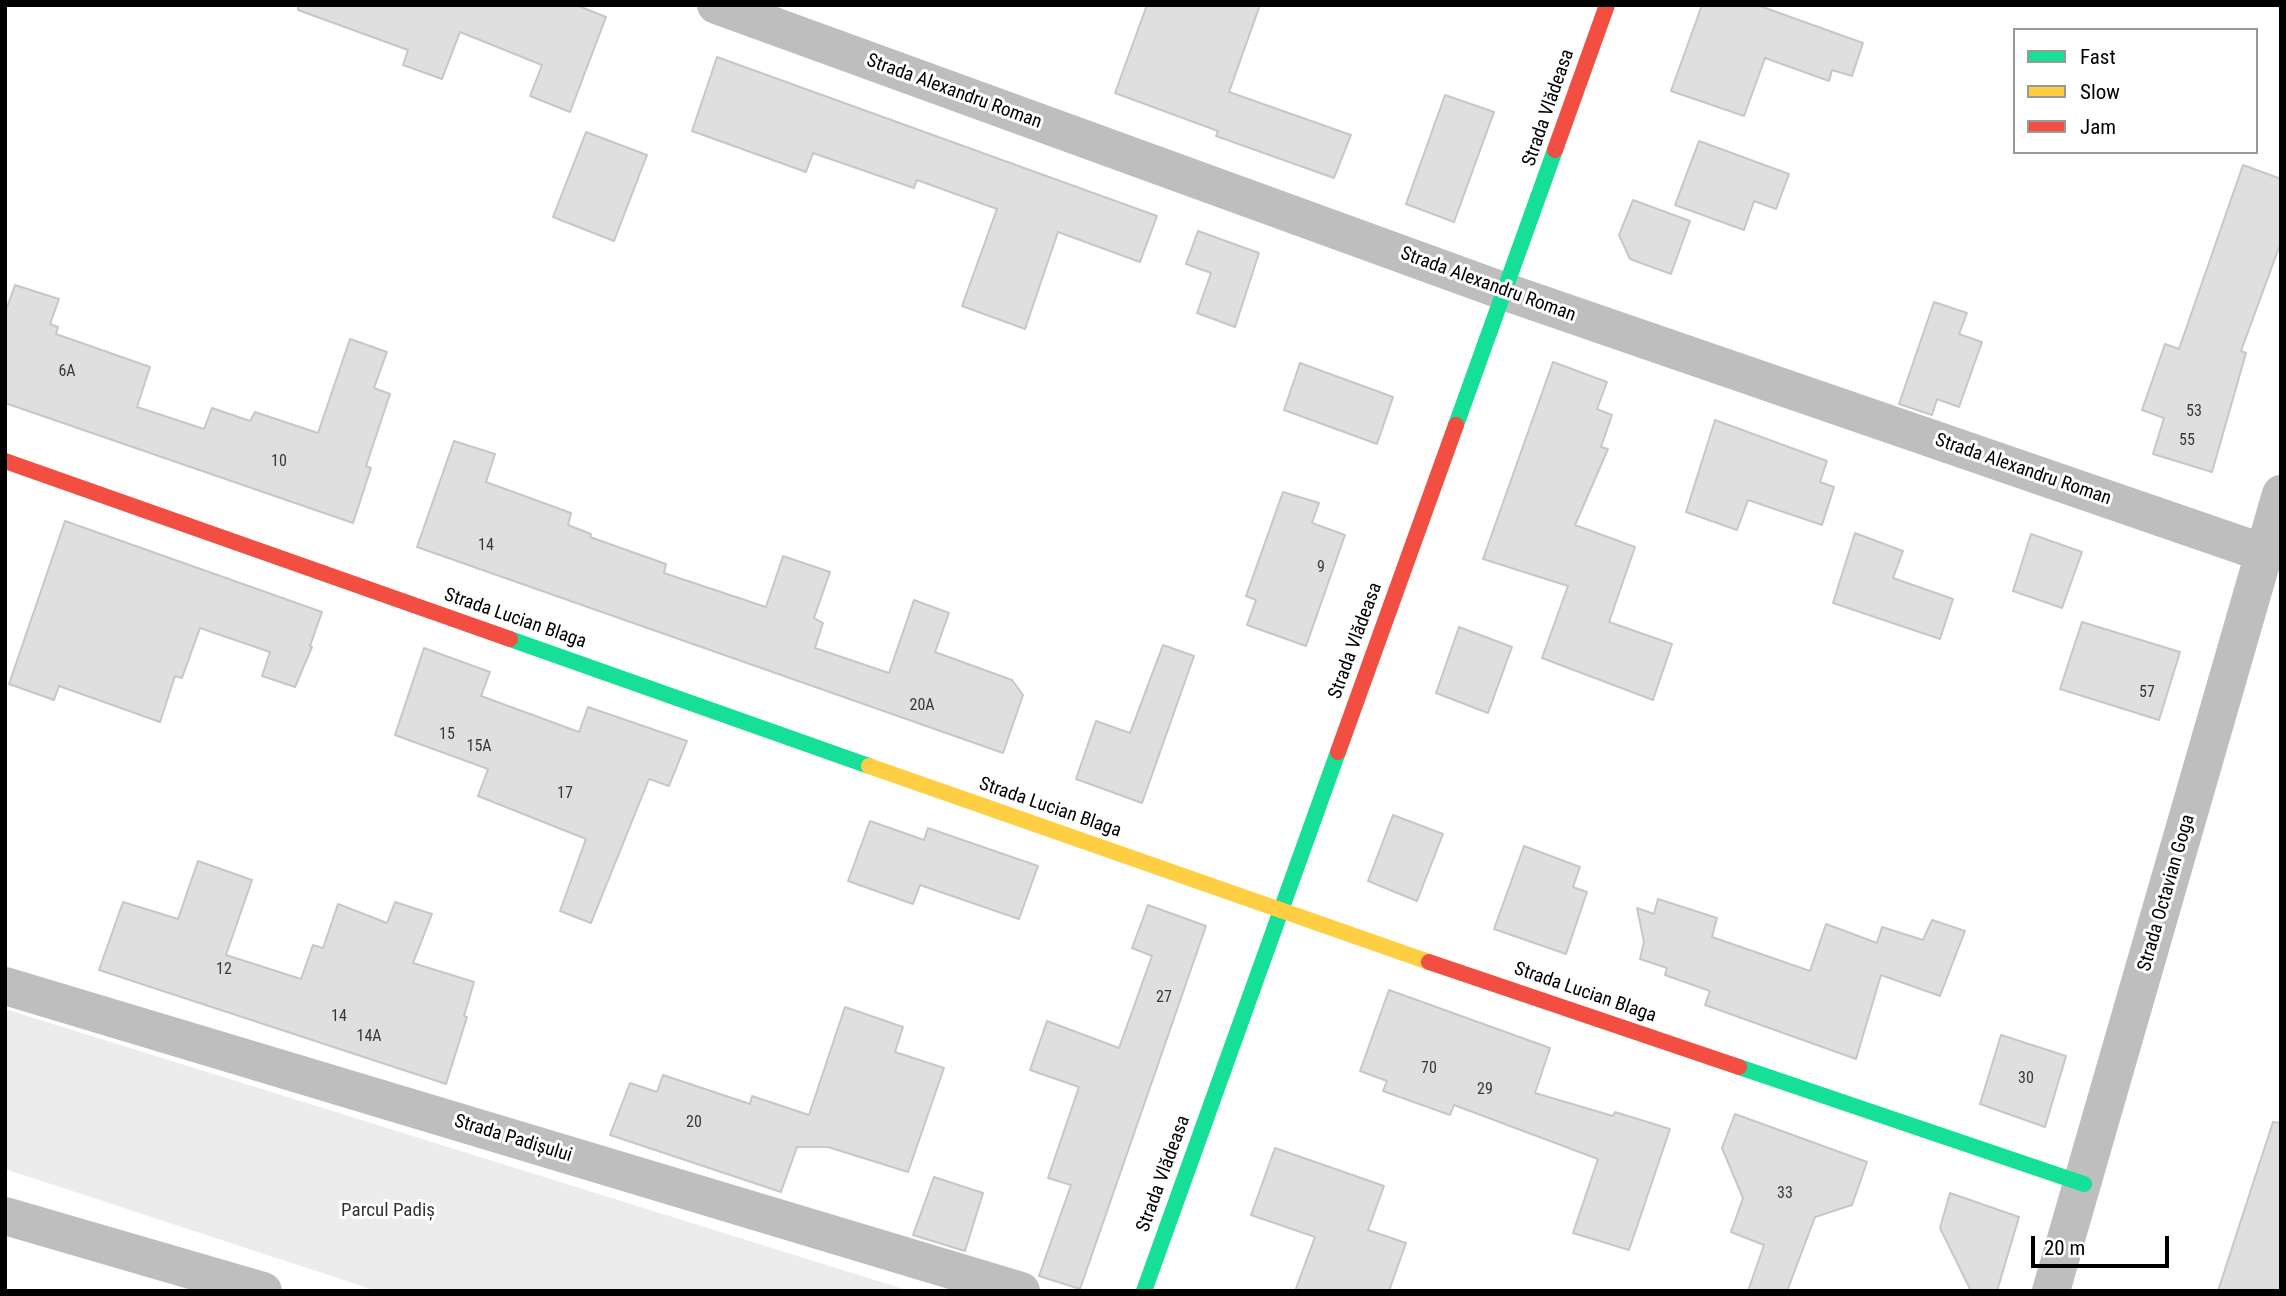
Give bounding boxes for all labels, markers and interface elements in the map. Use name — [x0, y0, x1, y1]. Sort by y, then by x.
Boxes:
legend — [2013, 28, 2258, 154]
text: Fast — [2080, 45, 2116, 69]
street label: Strada Vlădeasa — [1518, 47, 1580, 169]
street label: Strada Alexandru Roman — [863, 50, 1045, 134]
text: Slow — [2080, 80, 2120, 104]
text: Jam — [2080, 115, 2116, 139]
street label: Strada Alexandru Roman — [1397, 243, 1579, 327]
house number: 6A — [58, 362, 76, 382]
house number: 53 — [2186, 402, 2202, 422]
street label: Strada Alexandru Roman — [1932, 429, 2114, 511]
house number: 55 — [2179, 431, 2195, 451]
house number: 10 — [271, 452, 287, 472]
house number: 14 — [478, 536, 494, 556]
house number: 9 — [1317, 558, 1325, 578]
street label: Strada Vlădeasa — [1324, 580, 1388, 702]
street label: Strada Lucian Blaga — [441, 584, 589, 654]
house number: 57 — [2139, 683, 2155, 703]
house number: 20A — [909, 696, 935, 716]
house number: 15 — [439, 725, 455, 745]
house number: 15A — [466, 737, 492, 757]
street label: Strada Lucian Blaga — [976, 773, 1124, 843]
house number: 17 — [557, 784, 573, 804]
street label: Strada Octavian Goga — [2134, 812, 2200, 974]
street label: Strada Lucian Blaga — [1511, 958, 1659, 1028]
house number: 12 — [216, 960, 232, 980]
house number: 27 — [1156, 988, 1172, 1008]
house number: 14 — [331, 1007, 347, 1027]
house number: 14A — [356, 1027, 382, 1047]
house number: 70 — [1421, 1059, 1437, 1079]
house number: 30 — [2018, 1069, 2034, 1089]
house number: 29 — [1477, 1080, 1493, 1100]
street label: Strada Padișului — [451, 1110, 575, 1168]
house number: 20 — [686, 1113, 702, 1133]
street label: Strada Vlădeasa — [1132, 1113, 1196, 1235]
house number: 33 — [1777, 1184, 1793, 1204]
park label: Parcul Padiș — [341, 1200, 435, 1222]
scale bar — [2034, 1222, 2172, 1266]
text: 20 m — [2044, 1236, 2085, 1260]

